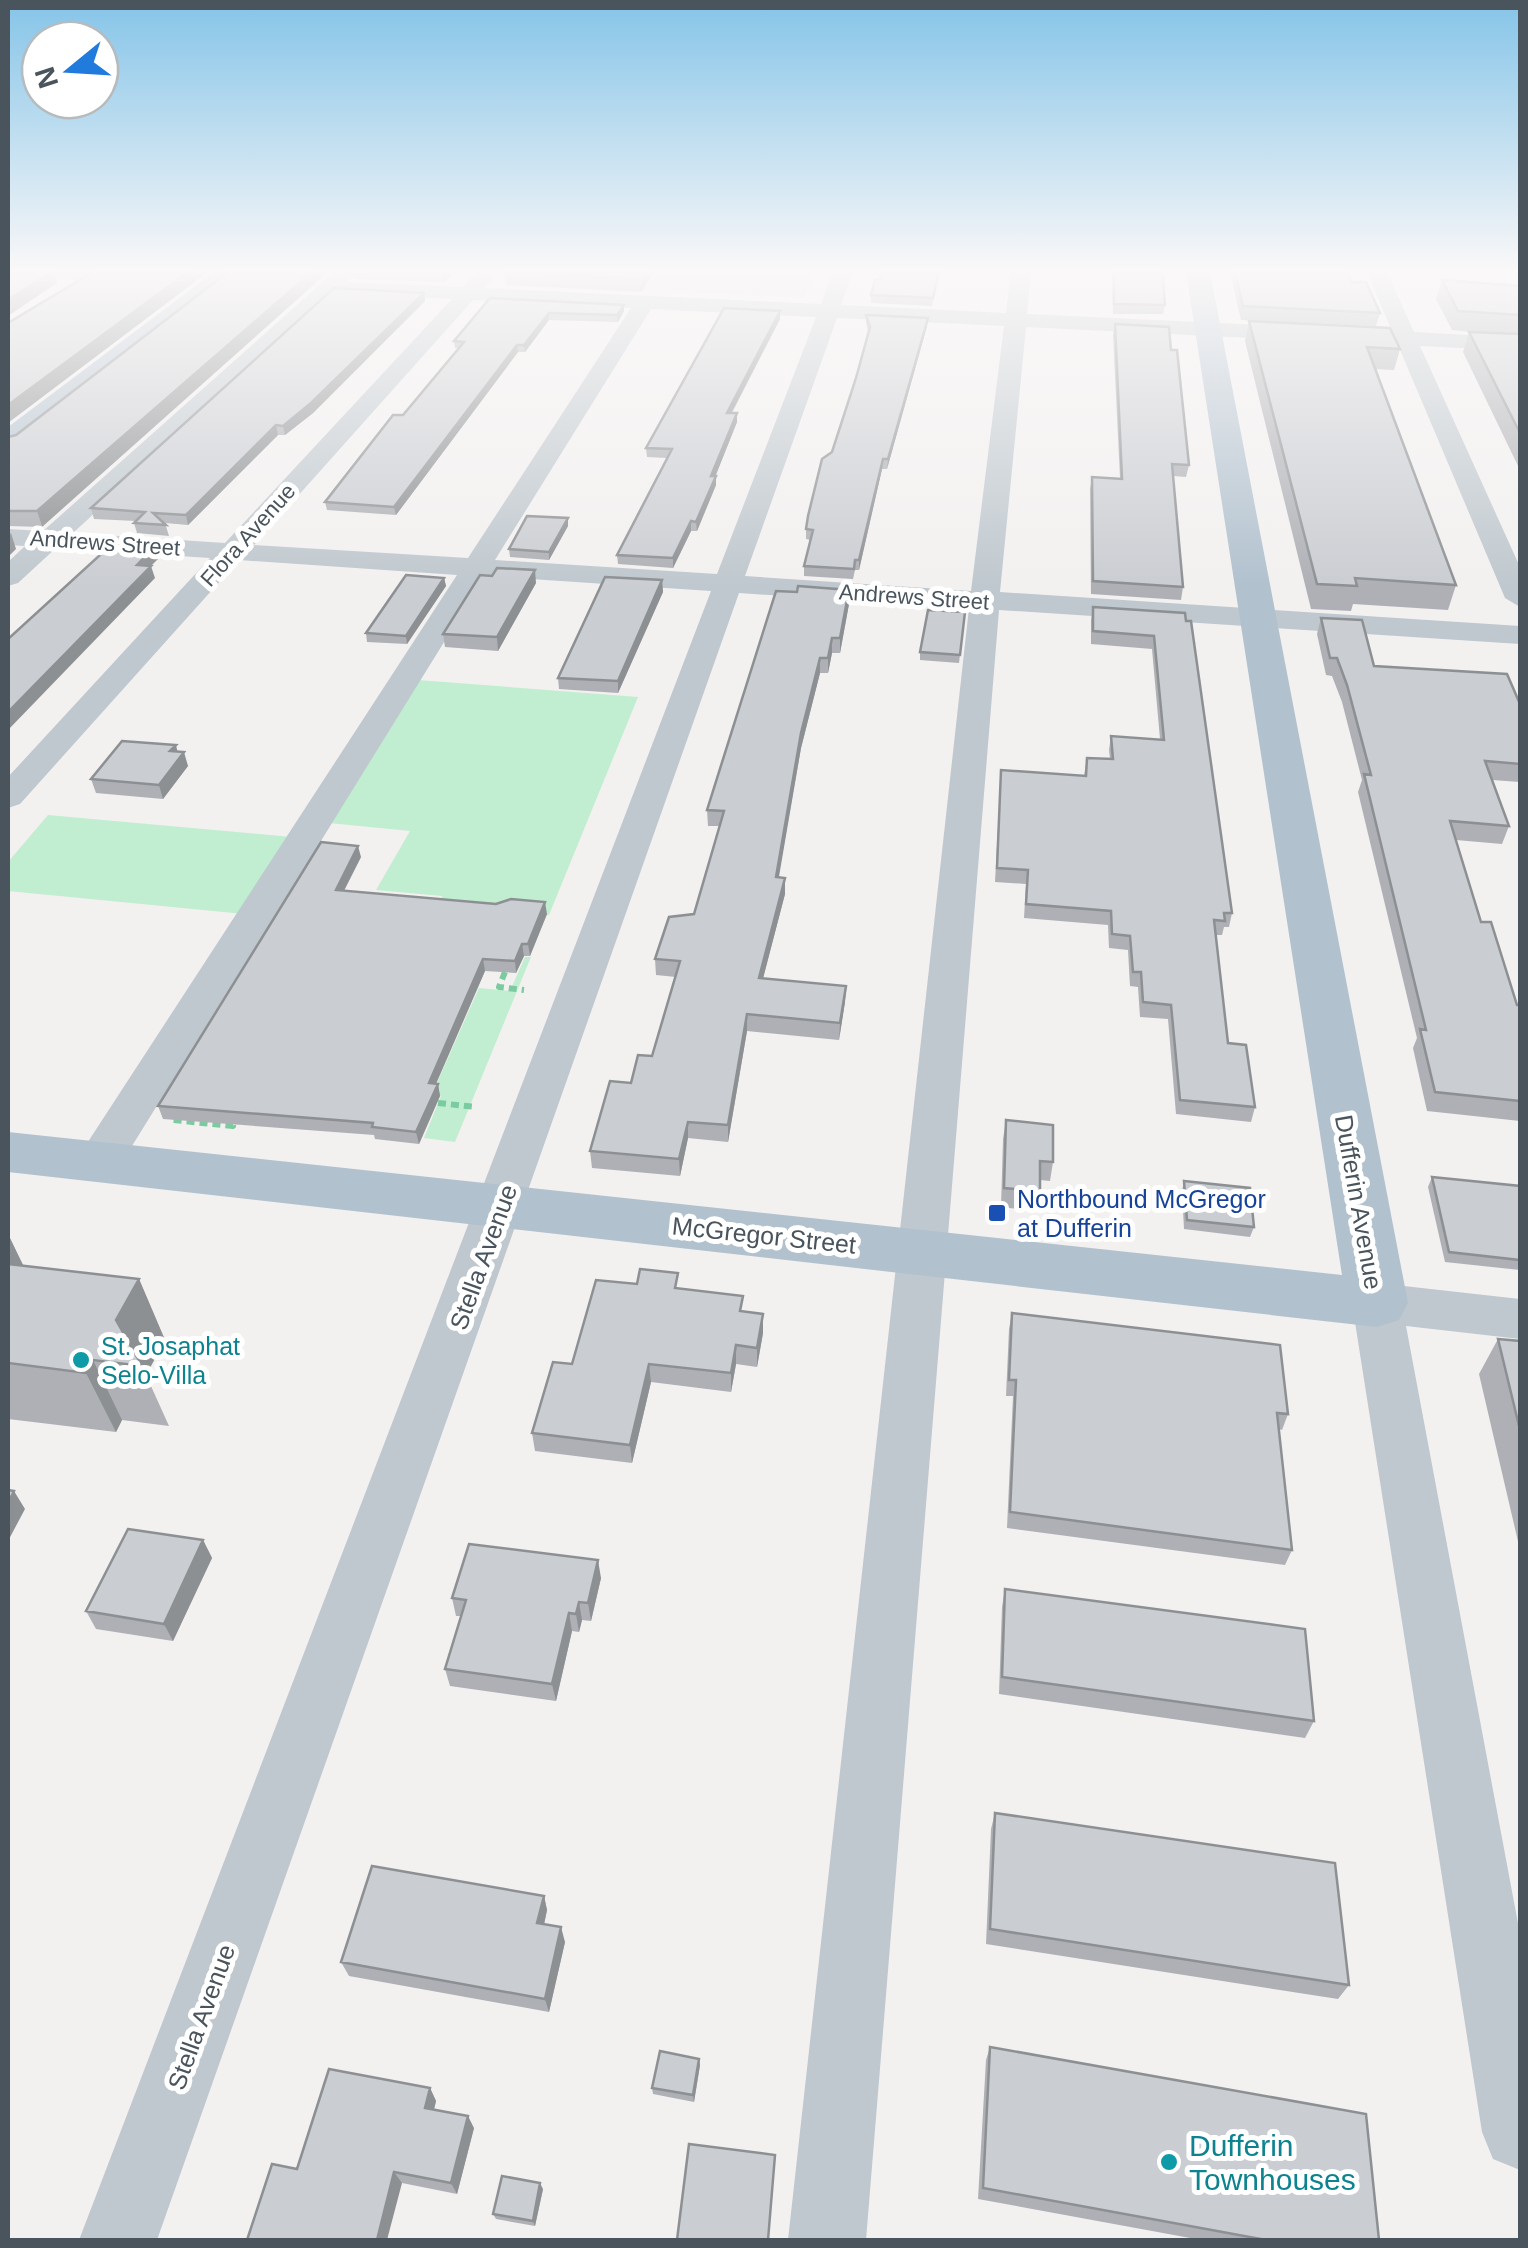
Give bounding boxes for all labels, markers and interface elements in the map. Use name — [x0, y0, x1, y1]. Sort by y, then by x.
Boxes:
north arrow — [20, 20, 120, 120]
text: N — [29, 63, 65, 92]
street label: Flora Avenue — [195, 479, 301, 591]
street label: Andrews Street — [29, 525, 181, 561]
street label: Andrews Street — [838, 579, 990, 615]
street label: Dufferin Avenue — [1330, 1112, 1388, 1292]
street label: Stella Avenue — [444, 1181, 522, 1333]
place label: Northbound McGregor at Dufferin — [1017, 1185, 1266, 1242]
marker: Northbound McGregor at Dufferin — [986, 1202, 1008, 1224]
street label: McGregor Street — [671, 1211, 857, 1259]
place label: St. Josaphat Selo-Villa — [101, 1332, 240, 1389]
marker: St. Josaphat Selo-Villa — [70, 1349, 92, 1371]
street label: Stella Avenue — [162, 1941, 240, 2093]
place label: Dufferin Townhouses — [1189, 2129, 1356, 2196]
marker: Dufferin Townhouses — [1158, 2151, 1180, 2173]

